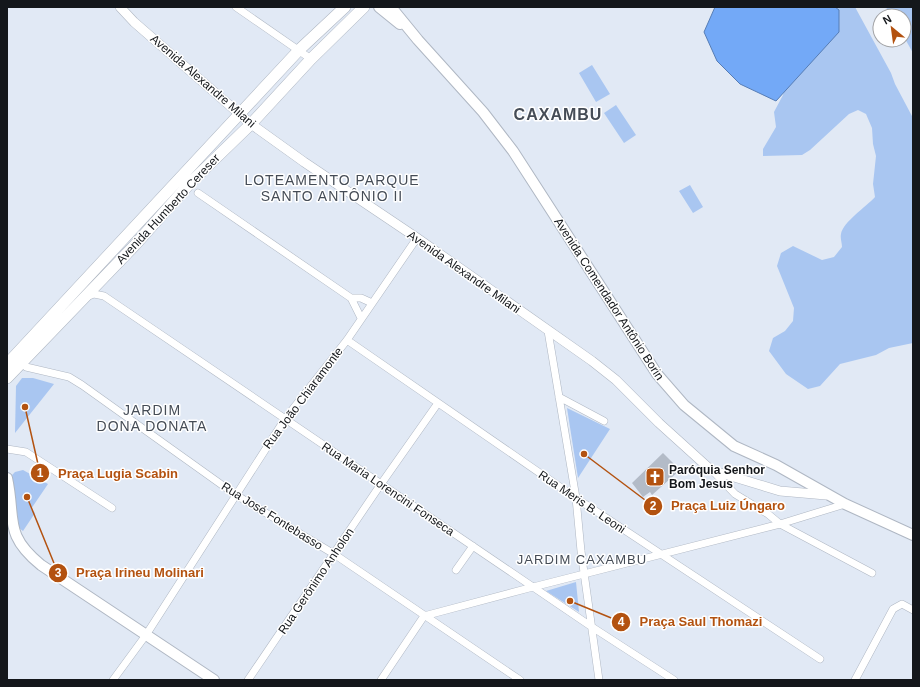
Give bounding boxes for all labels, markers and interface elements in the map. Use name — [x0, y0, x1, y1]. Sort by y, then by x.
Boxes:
north arrow — [872, 8, 912, 48]
text: N — [881, 12, 894, 26]
street label: Avenida Alexandre Milani — [148, 32, 258, 130]
district label: CAXAMBU — [514, 106, 602, 123]
street label: Avenida Humberto Cereser — [113, 151, 223, 267]
district label: LOTEAMENTO PARQUE SANTO ANTÔNIO II — [244, 172, 420, 204]
street label: Avenida Comendador Antônio Borin — [551, 215, 667, 383]
street label: Avenida Alexandre Milani — [405, 228, 523, 316]
street label: Rua João Chiaramonte — [260, 344, 346, 451]
district label: JARDIM DONA DONATA — [97, 402, 207, 434]
street label: Rua Maria Lorencini Fonseca — [319, 439, 457, 539]
callout: Praça Lugia Scabin — [30, 461, 186, 486]
place label: Paróquia Senhor Bom Jesus — [669, 463, 765, 491]
text: 1 — [37, 466, 44, 480]
text: Praça Lugia Scabin — [58, 466, 178, 481]
church icon: Paróquia Senhor Bom Jesus — [644, 466, 666, 488]
street label: Rua Meris B. Leoni — [536, 468, 628, 536]
street label: Rua José Fontebasso — [219, 479, 325, 553]
callout: Praça Luiz Úngaro — [643, 493, 793, 518]
text: Praça Luiz Úngaro — [671, 498, 785, 513]
text: 2 — [650, 499, 657, 513]
street label: Rua Gerônimo Anholon — [275, 525, 357, 637]
district label: JARDIM CAXAMBU — [517, 552, 647, 567]
callout: Praça Irineu Molinari — [48, 560, 212, 585]
text: Praça Irineu Molinari — [76, 565, 204, 580]
text: 3 — [55, 566, 62, 580]
callout: Praça Saul Thomazi — [611, 609, 770, 634]
text: Praça Saul Thomazi — [640, 614, 762, 629]
text: 4 — [618, 615, 625, 629]

